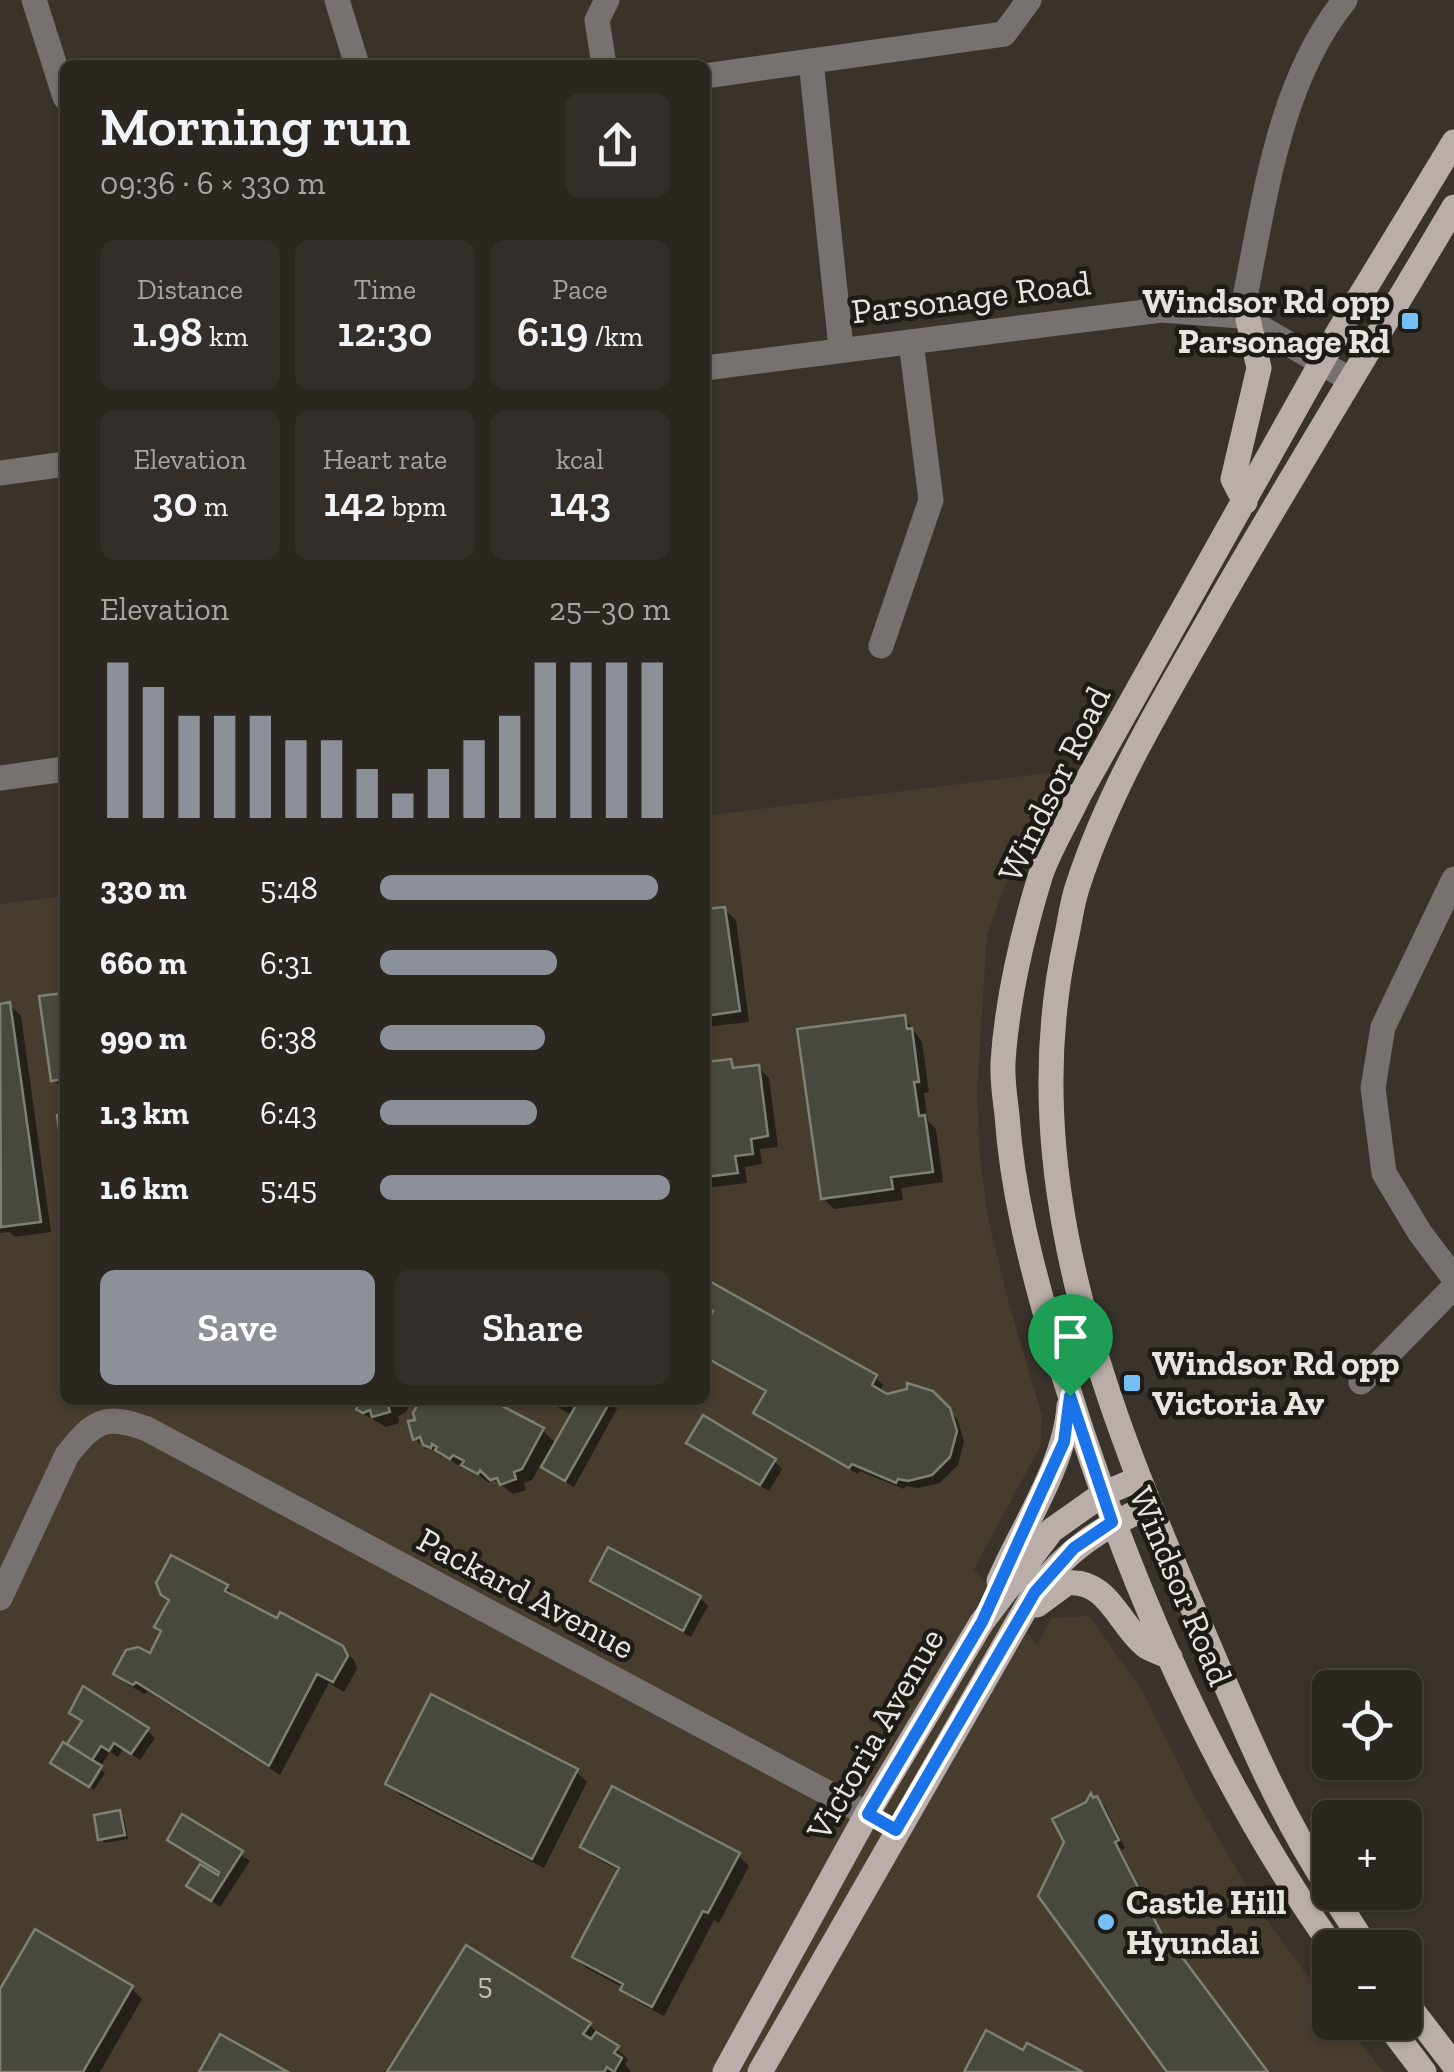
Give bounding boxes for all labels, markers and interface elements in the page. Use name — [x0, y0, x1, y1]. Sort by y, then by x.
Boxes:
text: Morning run — [100, 93, 411, 159]
button: share — [565, 93, 670, 198]
text: 09:36 · 6 × 330 m — [100, 164, 325, 202]
street label: Parsonage Road — [849, 261, 1093, 333]
text: Distance — [137, 273, 243, 306]
text: Time — [354, 273, 416, 306]
text: Pace — [552, 273, 608, 306]
place label: Windsor Rd opp Parsonage Rd — [1142, 280, 1390, 362]
text: 1.98 — [132, 306, 203, 357]
text: 12:30 — [338, 306, 432, 357]
text: 6:19 — [517, 306, 589, 357]
marker: Windsor Rd opp Parsonage Rd — [1399, 310, 1421, 332]
text: km — [203, 320, 248, 353]
text: /km — [589, 320, 643, 353]
text: Elevation — [134, 443, 246, 476]
text: Heart rate — [323, 443, 447, 476]
text: kcal — [556, 443, 604, 476]
text: 30 — [152, 476, 198, 527]
text: 142 — [323, 476, 386, 527]
text: 143 — [549, 476, 611, 527]
text: m — [198, 490, 228, 523]
text: bpm — [386, 490, 447, 523]
text: Elevation — [100, 590, 229, 628]
text: 25–30 m — [549, 590, 670, 628]
street label: Windsor Road — [989, 680, 1119, 888]
text: 330 m — [100, 869, 187, 907]
text: 5:48 — [260, 869, 318, 907]
text: 660 m — [100, 944, 187, 982]
text: 6:31 — [260, 944, 312, 982]
text: 990 m — [100, 1019, 187, 1057]
text: 6:38 — [260, 1019, 317, 1057]
text: 1.3 km — [100, 1094, 189, 1132]
text: 6:43 — [260, 1094, 317, 1132]
text: 1.6 km — [100, 1169, 189, 1207]
text: 5:45 — [260, 1169, 317, 1207]
button: Save — [100, 1270, 375, 1385]
button: Share — [395, 1270, 670, 1385]
pin — [1028, 1294, 1113, 1397]
icon: arrive — [1043, 1309, 1098, 1364]
place label: Windsor Rd opp Victoria Av — [1152, 1342, 1400, 1424]
marker: Windsor Rd opp Victoria Av — [1121, 1372, 1143, 1394]
street label: Windsor Road — [1120, 1480, 1242, 1692]
street label: Packard Avenue — [410, 1518, 642, 1668]
street label: Victoria Avenue — [797, 1620, 953, 1848]
map controls — [1312, 1670, 1422, 2040]
button: locate — [1312, 1670, 1422, 1780]
button: + — [1312, 1800, 1422, 1910]
place label: Castle Hill Hyundai — [1126, 1881, 1287, 1963]
marker: Castle Hill Hyundai — [1095, 1911, 1117, 1933]
button: − — [1312, 1930, 1422, 2040]
house number: 5 — [477, 1966, 493, 2002]

